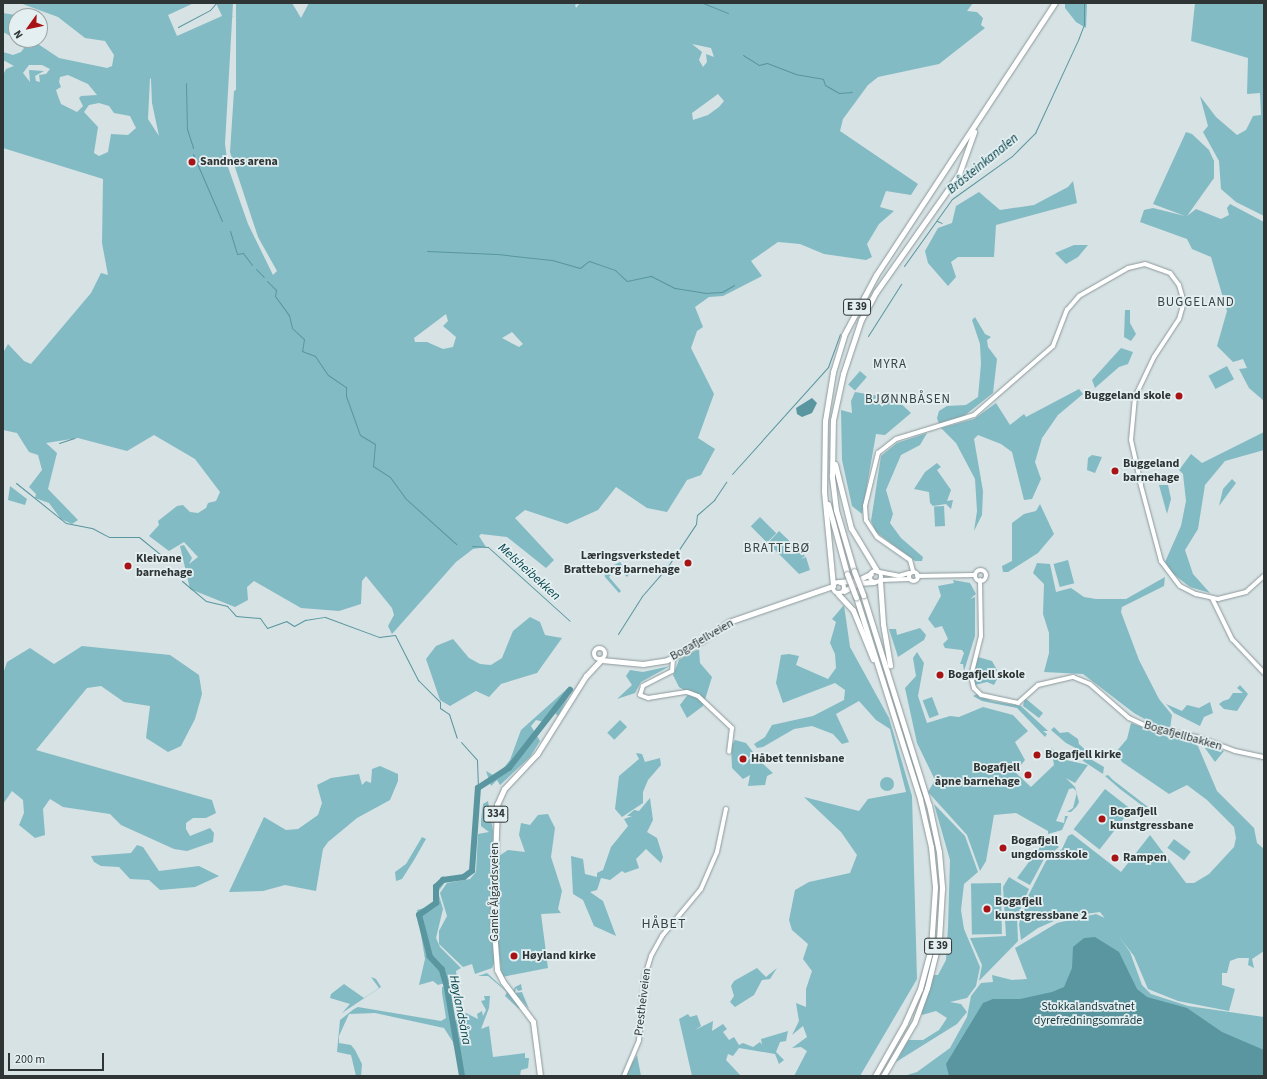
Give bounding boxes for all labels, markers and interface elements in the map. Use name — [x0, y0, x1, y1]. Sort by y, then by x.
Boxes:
north arrow — [8, 8, 48, 48]
text: N — [10, 27, 27, 41]
water label: Bråsteinkanalen — [944, 131, 1022, 197]
place label: Sandnes arena — [200, 155, 278, 169]
marker: Sandnes arena — [187, 157, 197, 167]
district label: BUGGELAND — [1157, 294, 1235, 310]
road number: E 39 — [843, 298, 871, 316]
district label: MYRA — [873, 356, 907, 372]
place label: Buggeland skole — [1084, 389, 1171, 403]
district label: BJØNNBÅSEN — [865, 391, 951, 407]
marker: Buggeland skole — [1174, 391, 1184, 401]
place label: Buggeland barnehage — [1123, 457, 1180, 485]
marker: Buggeland barnehage — [1110, 466, 1120, 476]
water label: Melsheibekken — [495, 540, 563, 604]
district label: BRATTEBØ — [744, 540, 810, 556]
place label: Læringsverkstedet Bratteborg barnehage — [564, 549, 680, 577]
place label: Kleivane barnehage — [136, 552, 193, 580]
marker: Læringsverkstedet Bratteborg barnehage — [683, 558, 693, 568]
marker: Kleivane barnehage — [123, 561, 133, 571]
street label: Bogafjellveien — [668, 616, 736, 664]
place label: Bogafjell skole — [948, 668, 1025, 682]
marker: Bogafjell skole — [935, 670, 945, 680]
street label: Bogafjellbakken — [1142, 718, 1224, 754]
place label: Bogafjell kirke — [1045, 748, 1121, 762]
marker: Bogafjell kirke — [1032, 750, 1042, 760]
place label: Håbet tennisbane — [751, 752, 844, 766]
marker: Håbet tennisbane — [738, 754, 748, 764]
place label: Bogafjell åpne barnehage — [935, 761, 1020, 789]
marker: Bogafjell åpne barnehage — [1023, 770, 1033, 780]
road number: 334 — [483, 805, 509, 823]
place label: Bogafjell kunstgressbane — [1110, 805, 1194, 833]
marker: Bogafjell kunstgressbane — [1097, 814, 1107, 824]
place label: Bogafjell ungdomsskole — [1011, 834, 1088, 862]
street label: Gamle Ålgårdsveien — [488, 842, 502, 942]
marker: Bogafjell ungdomsskole — [998, 843, 1008, 853]
place label: Rampen — [1123, 851, 1167, 865]
marker: Rampen — [1110, 853, 1120, 863]
place label: Bogafjell kunstgressbane 2 — [995, 895, 1087, 923]
marker: Bogafjell kunstgressbane 2 — [982, 904, 992, 914]
district label: HÅBET — [642, 916, 686, 932]
road number: E 39 — [924, 937, 952, 955]
place label: Høyland kirke — [522, 949, 596, 963]
marker: Høyland kirke — [509, 951, 519, 961]
street label: Prestheiveien — [632, 967, 654, 1037]
water label: Høylandsåna — [446, 974, 474, 1046]
park label: Stokkalandsvatnet dyrefredningsområde — [1034, 1000, 1142, 1028]
scale bar — [10, 1045, 106, 1071]
text: 200 m — [15, 1051, 45, 1068]

